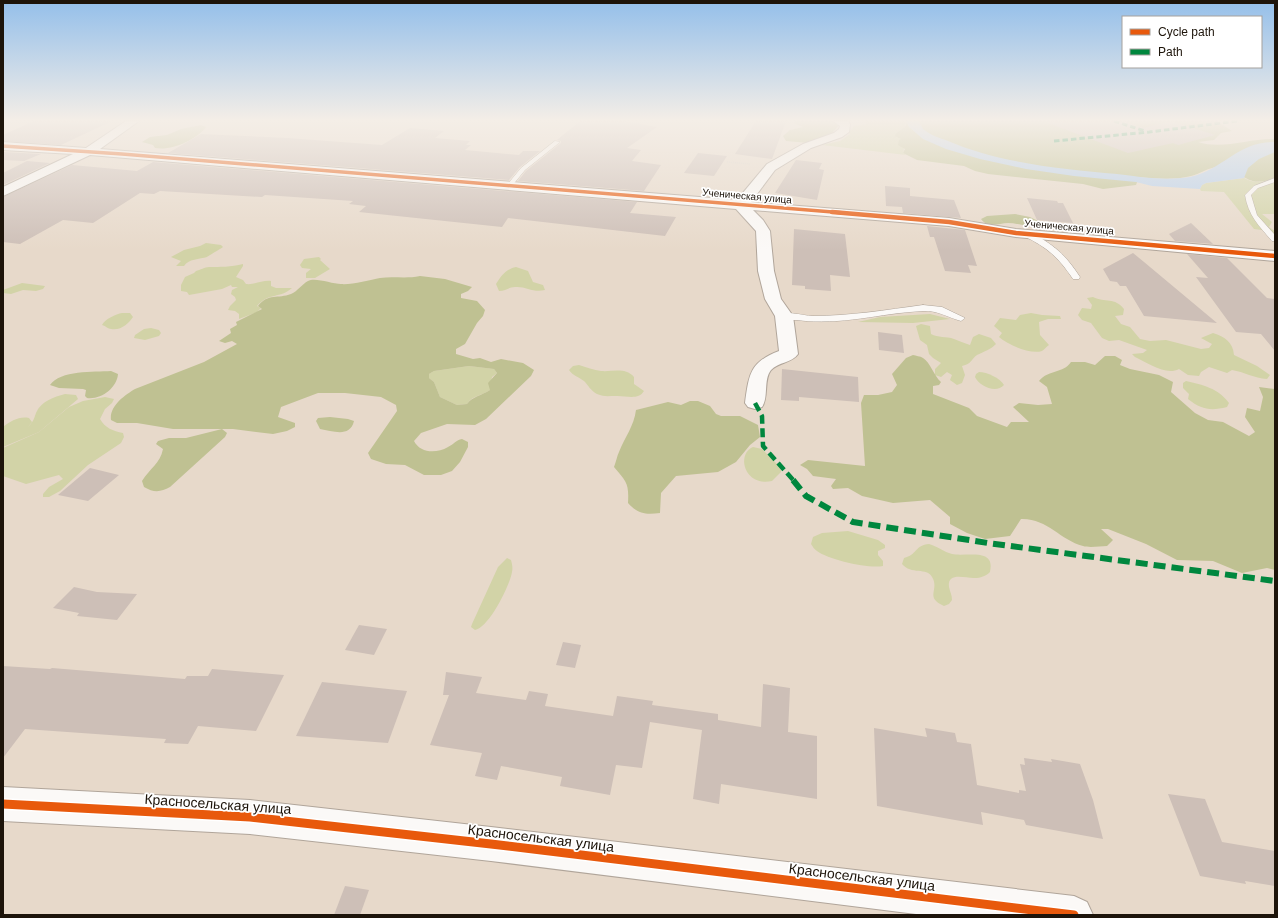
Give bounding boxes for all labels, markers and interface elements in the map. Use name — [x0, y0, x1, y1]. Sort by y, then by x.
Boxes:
legend — [1122, 16, 1262, 68]
text: Cycle path — [1158, 25, 1215, 39]
text: Path — [1158, 45, 1183, 59]
street label: Ученическая улица — [702, 187, 793, 205]
street label: Ученическая улица — [1024, 218, 1115, 236]
street label: Красносельская улица — [144, 791, 292, 817]
street label: Красносельская улица — [467, 821, 615, 855]
street label: Красносельская улица — [788, 860, 936, 894]

